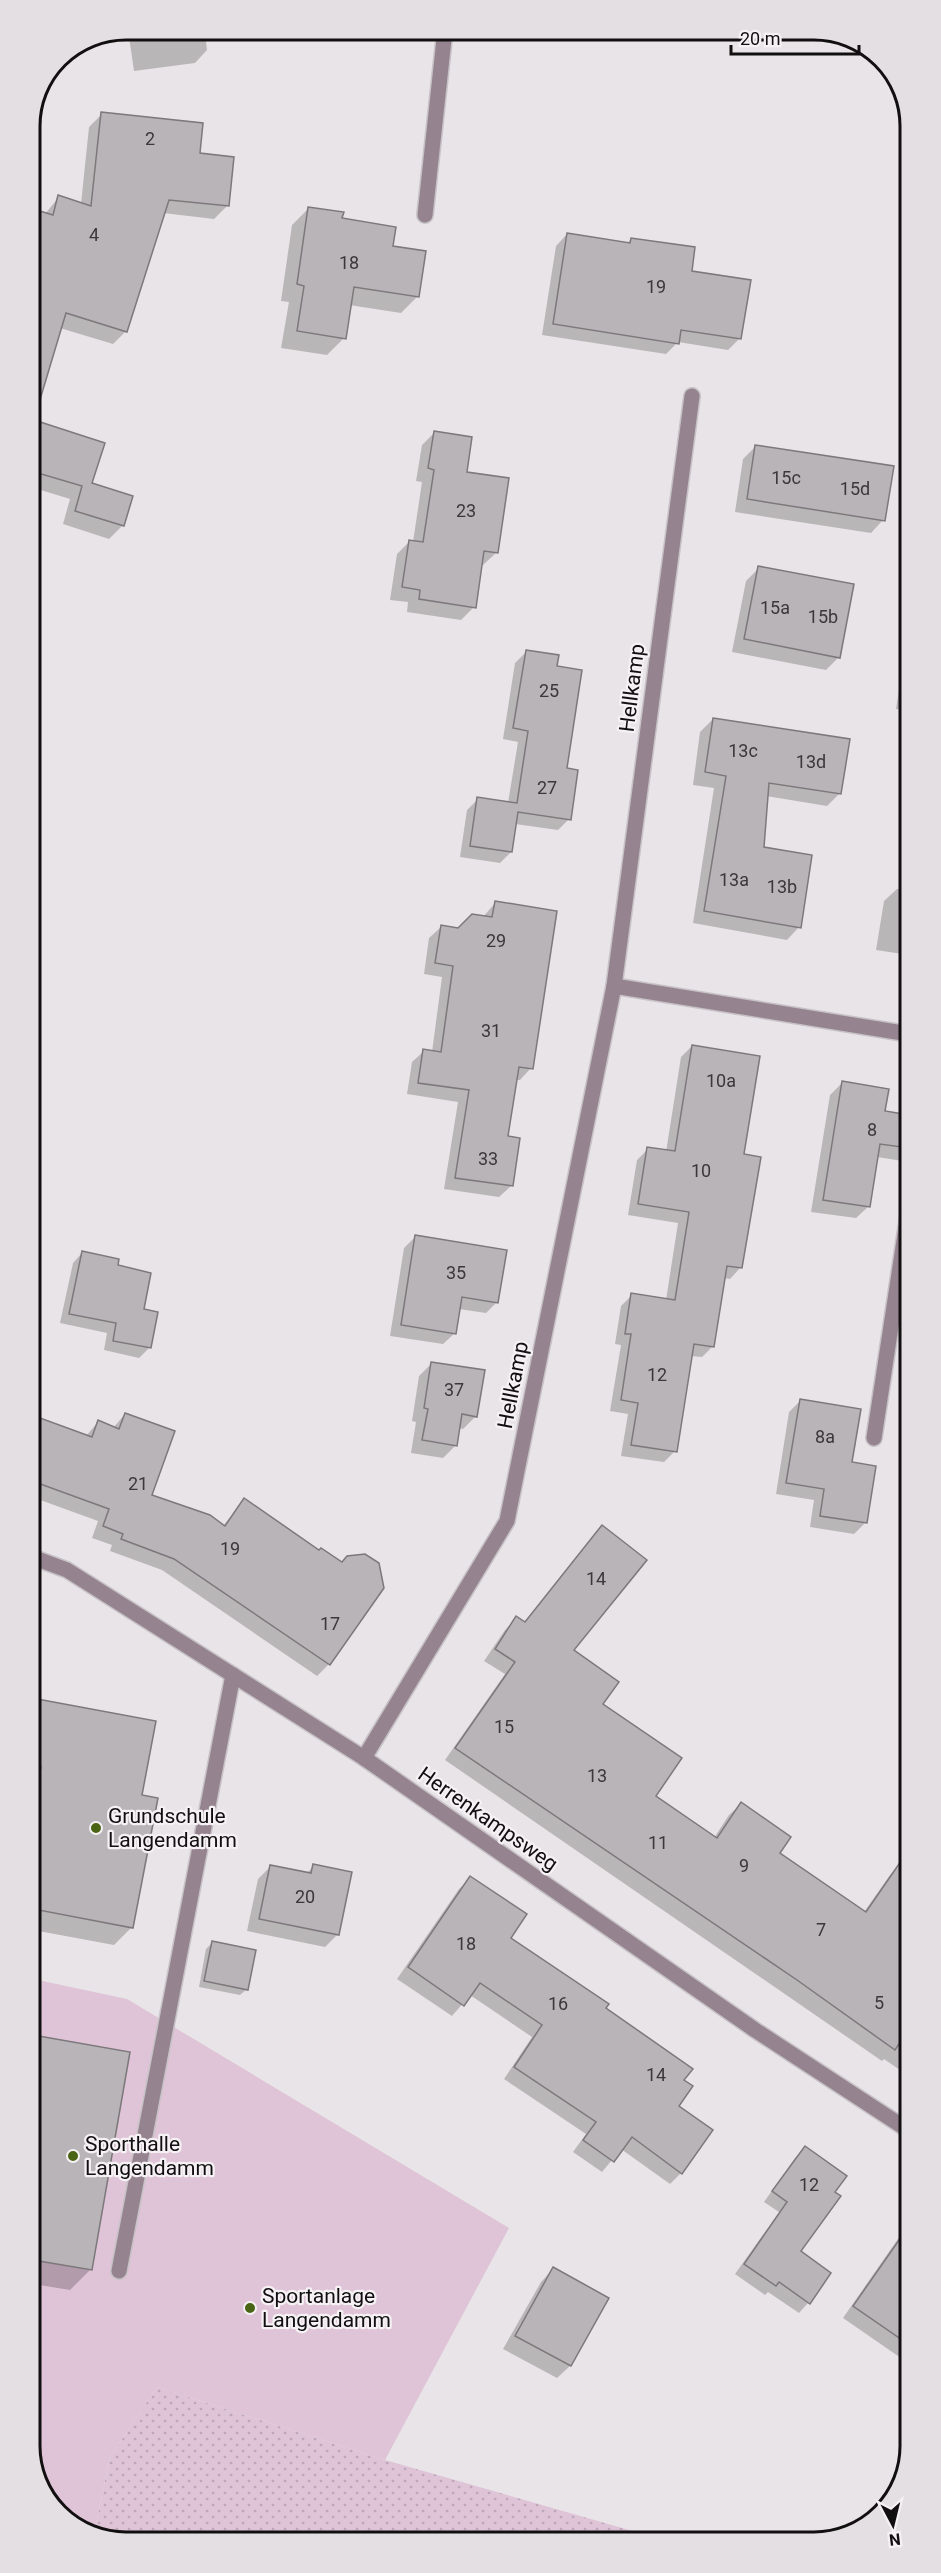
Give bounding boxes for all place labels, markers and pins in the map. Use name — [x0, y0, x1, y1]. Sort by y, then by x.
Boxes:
place label: Grundschule Langendamm — [108, 1804, 237, 1852]
marker: Grundschule Langendamm — [89, 1821, 103, 1835]
place label: Sporthalle Langendamm — [85, 2132, 214, 2180]
marker: Sporthalle Langendamm — [66, 2149, 80, 2163]
place label: Sportanlage Langendamm — [262, 2284, 391, 2332]
marker: Sportanlage Langendamm — [243, 2301, 257, 2315]

